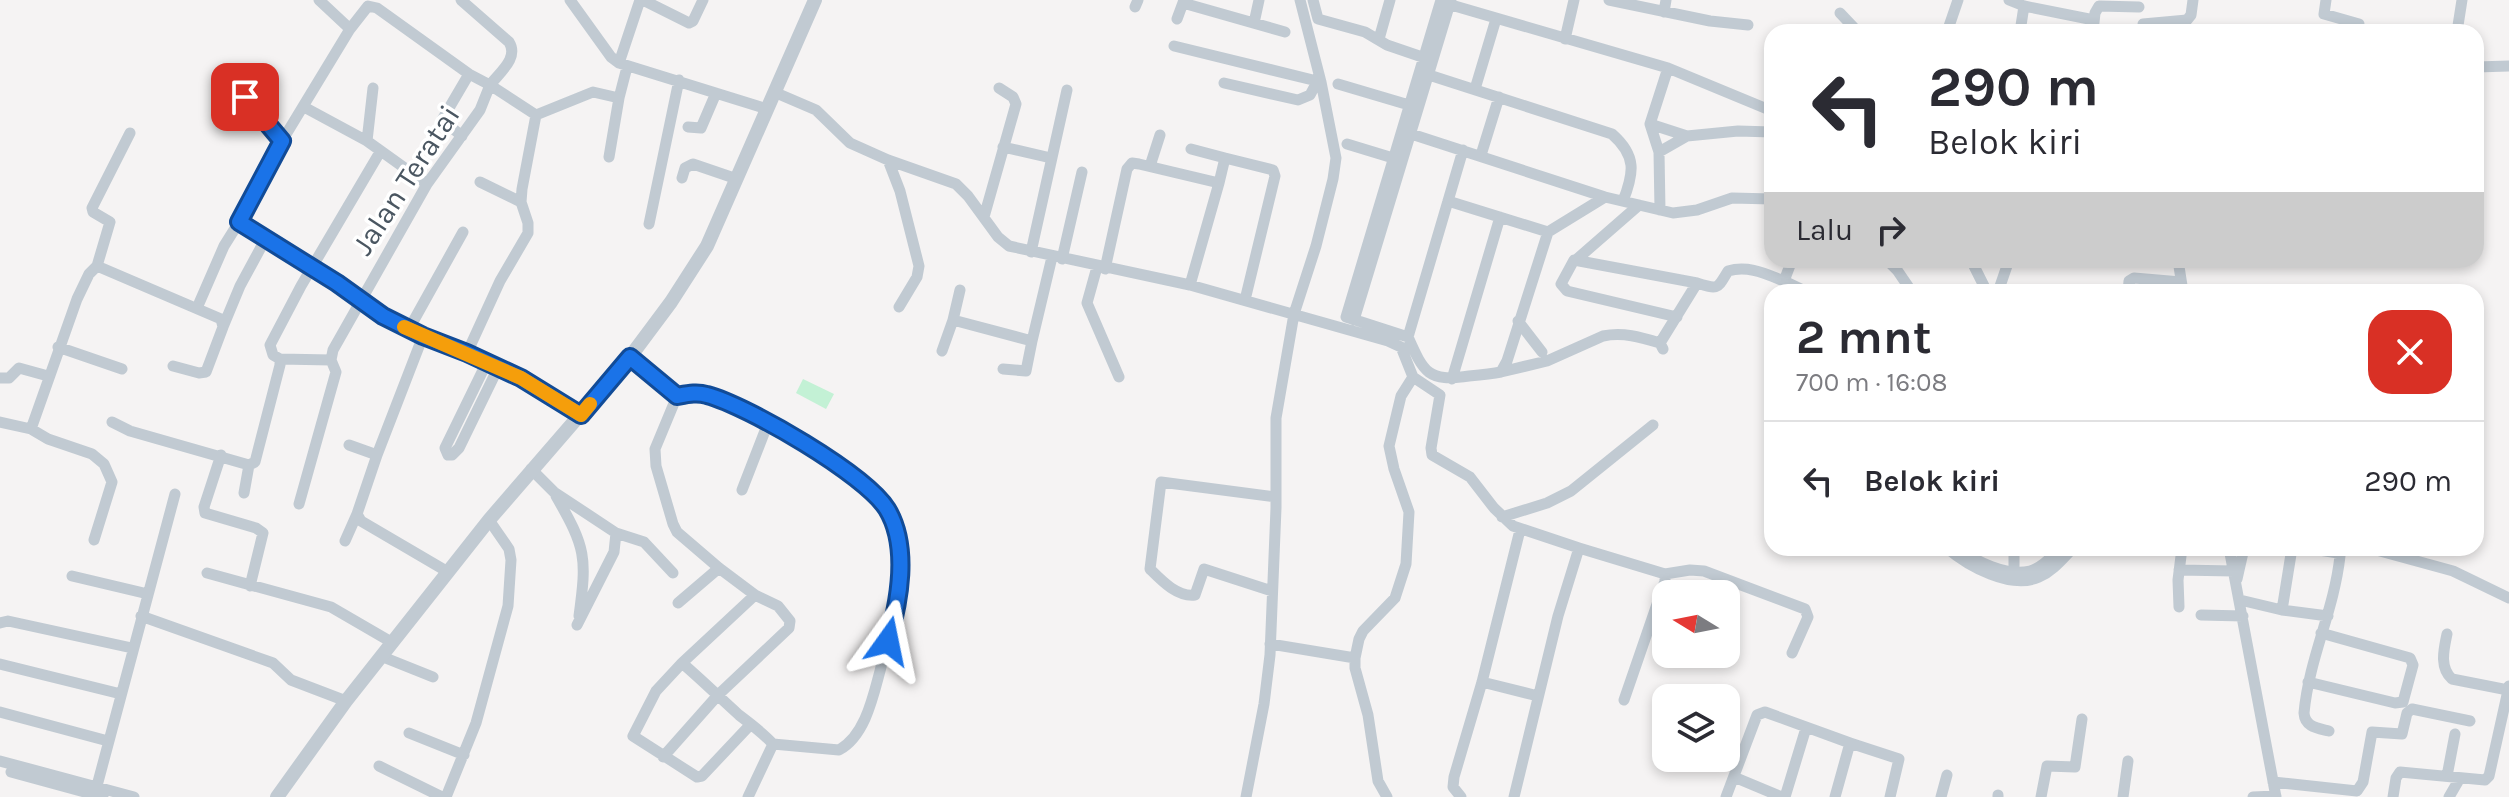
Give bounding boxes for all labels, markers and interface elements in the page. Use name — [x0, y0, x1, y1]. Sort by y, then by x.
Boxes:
text: 290 m — [1928, 54, 2099, 119]
icon: left — [1796, 56, 1900, 160]
pin — [211, 63, 279, 131]
icon: arrive — [223, 75, 267, 119]
street label: Jalan Teratai — [344, 98, 468, 262]
text: Belok kiri — [1928, 121, 2082, 163]
icon: right — [1869, 208, 1913, 252]
text: Lalu — [1796, 212, 1853, 248]
text: 2 mnt — [1796, 309, 1932, 365]
button: close — [2368, 310, 2452, 394]
text: 700 m · 16:08 — [1796, 367, 1947, 398]
icon: left — [1796, 459, 1840, 503]
text: Belok kiri — [1864, 463, 2000, 499]
text: 290 m — [2364, 463, 2452, 499]
north arrow — [1652, 580, 1740, 668]
map controls — [1652, 580, 1740, 772]
position arrow — [846, 599, 930, 683]
button: layers — [1652, 684, 1740, 772]

